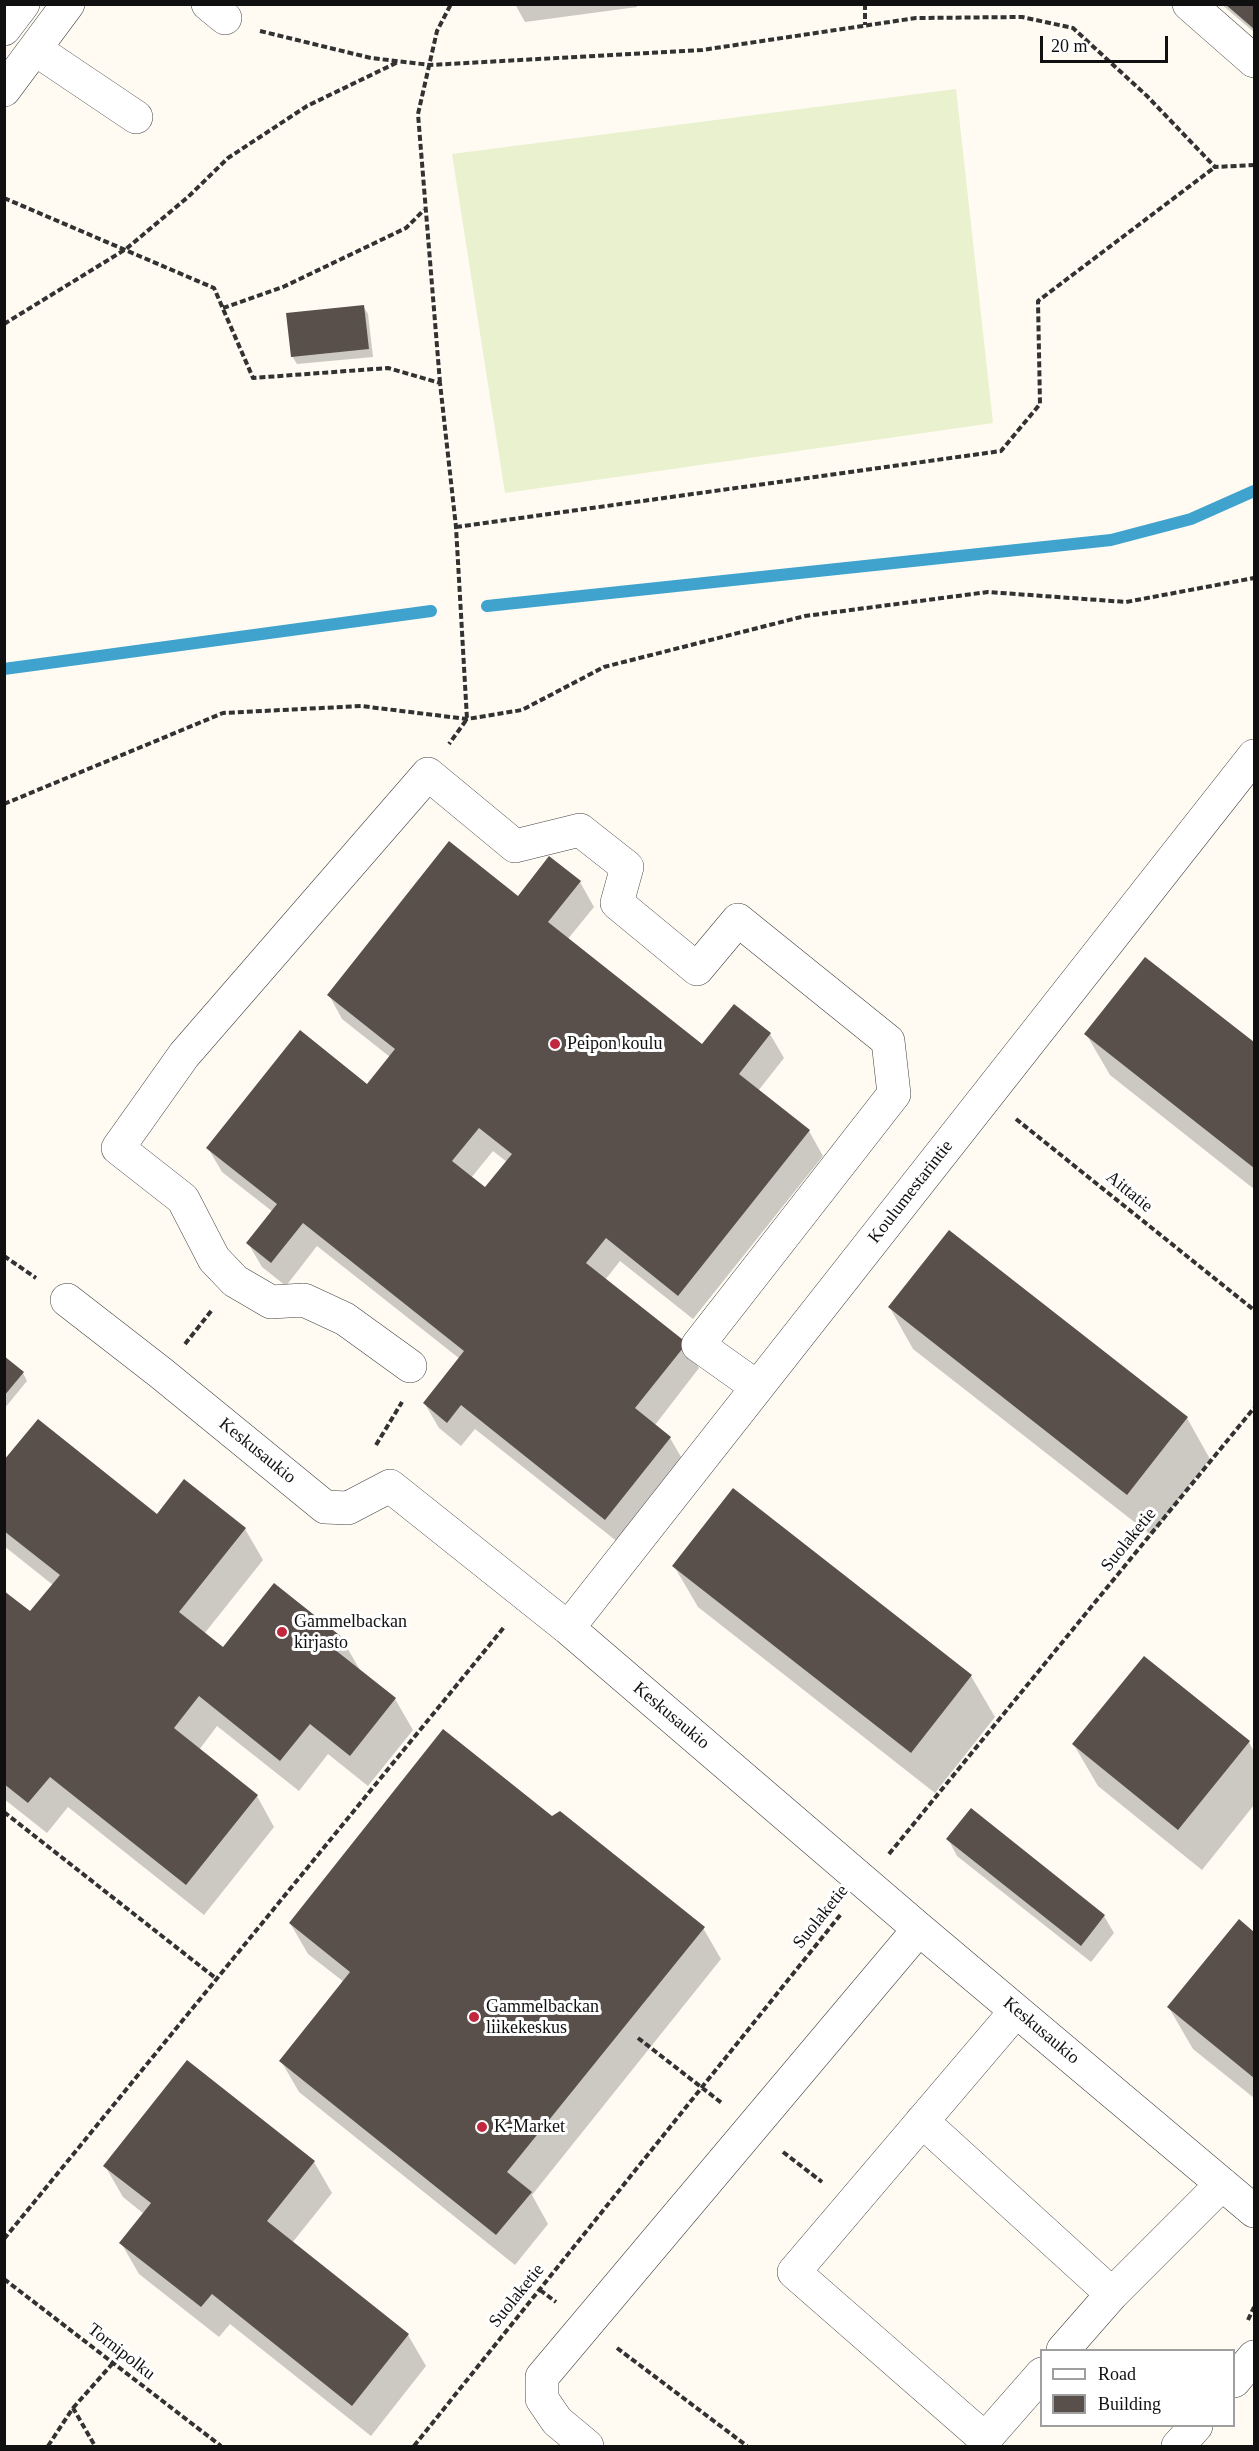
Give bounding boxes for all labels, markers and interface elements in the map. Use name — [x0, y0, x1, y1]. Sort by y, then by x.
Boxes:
scale bar — [1043, 24, 1170, 62]
text: 20 m — [1051, 36, 1088, 56]
place label: Peipon koulu — [567, 1033, 663, 1055]
marker: Peipon koulu — [548, 1037, 562, 1051]
street label: Koulumestarintie — [864, 1136, 958, 1248]
street label: Aittatie — [1101, 1167, 1157, 1217]
street label: Keskusaukio — [214, 1413, 300, 1489]
street label: Suolaketie — [1097, 1504, 1161, 1576]
place label: Gammelbackan kirjasto — [294, 1611, 407, 1654]
marker: Gammelbackan kirjasto — [275, 1625, 289, 1639]
street label: Keskusaukio — [628, 1678, 714, 1754]
street label: Suolaketie — [789, 1881, 853, 1953]
street label: Keskusaukio — [998, 1993, 1084, 2069]
place label: Gammelbackan liikekeskus — [486, 1996, 599, 2038]
marker: Gammelbackan liikekeskus — [467, 2010, 481, 2024]
place label: K-Market — [494, 2116, 565, 2138]
marker: K-Market — [475, 2120, 489, 2134]
street label: Suolaketie — [485, 2260, 549, 2332]
street label: Tornipolku — [83, 2319, 159, 2385]
legend — [1040, 2349, 1235, 2427]
text: Road — [1098, 2364, 1136, 2384]
text: Building — [1098, 2394, 1161, 2414]

